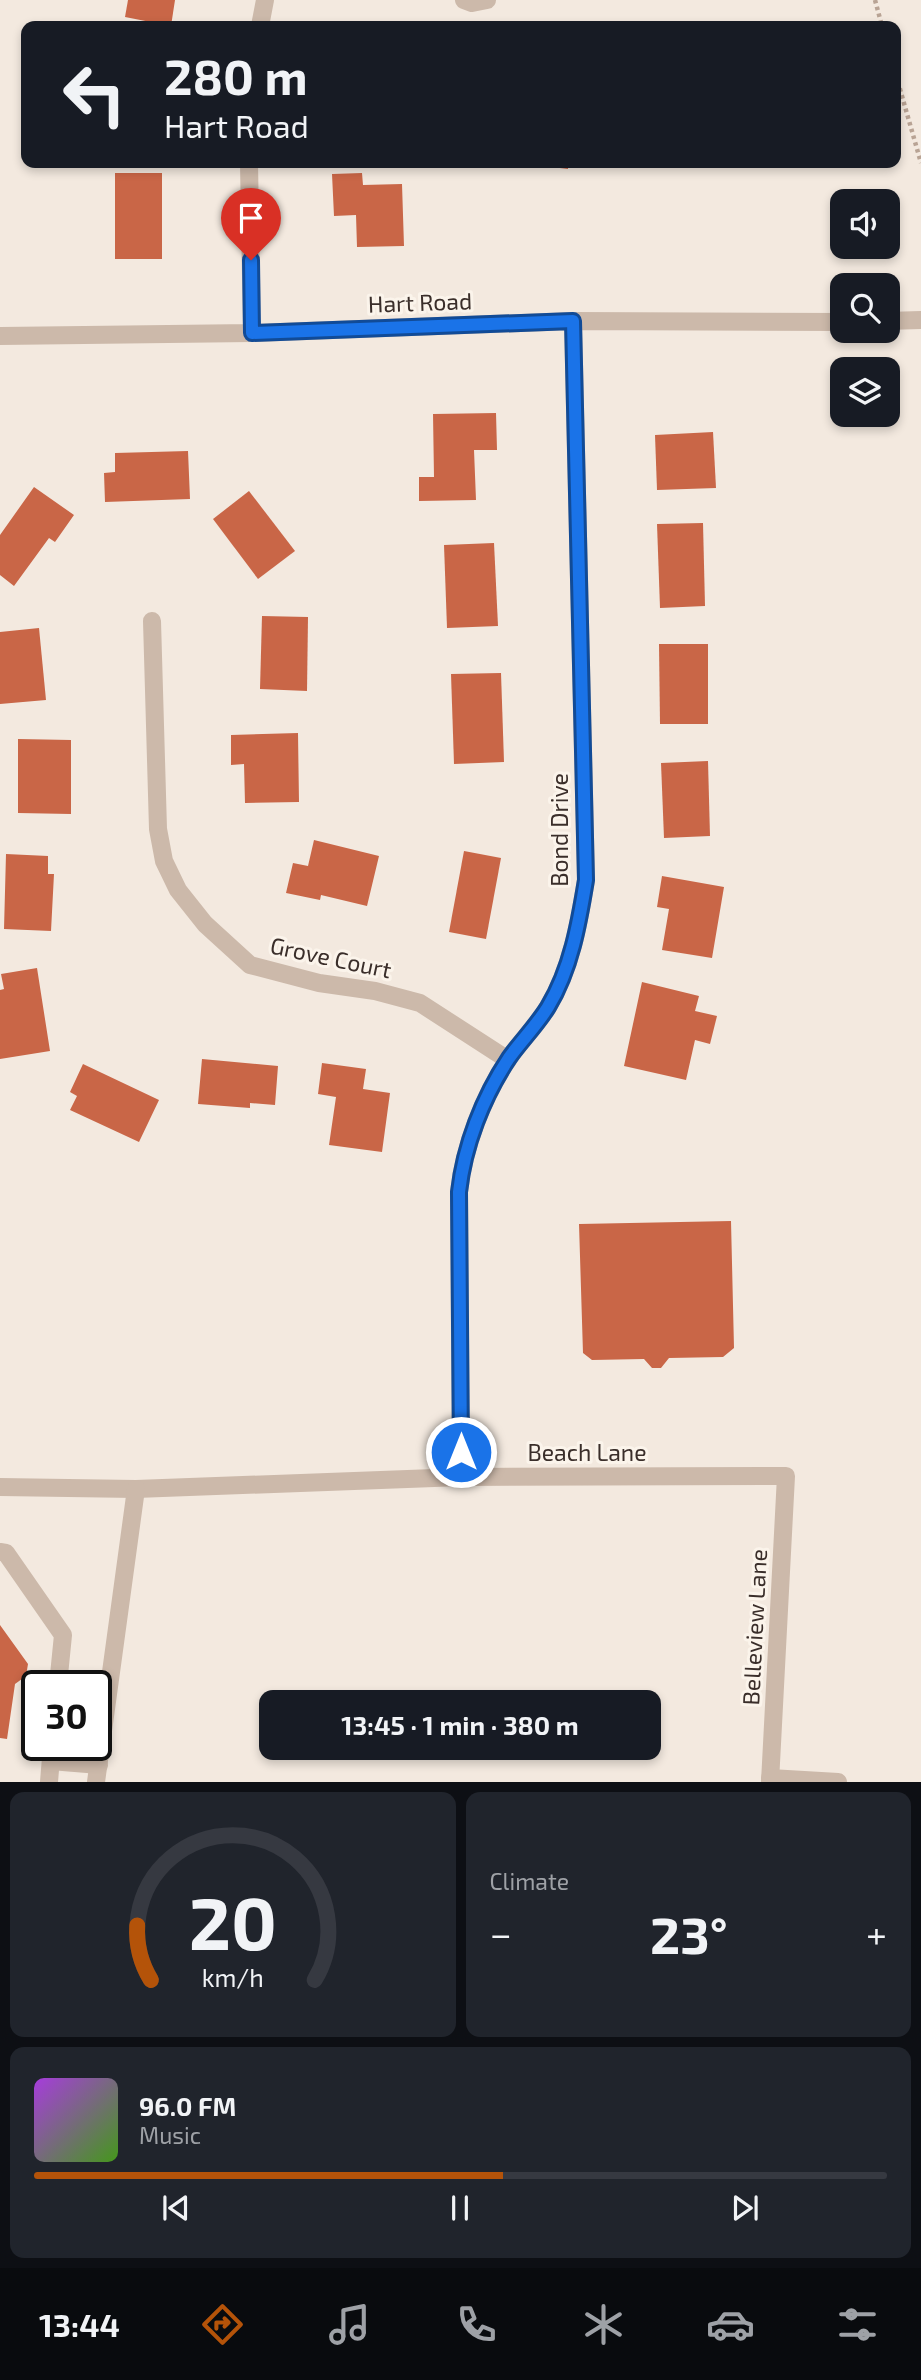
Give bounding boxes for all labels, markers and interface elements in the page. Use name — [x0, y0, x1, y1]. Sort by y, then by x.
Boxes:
text: 280 m — [164, 46, 308, 105]
icon: left — [49, 49, 140, 140]
text: Hart Road — [164, 106, 309, 144]
pin — [221, 188, 281, 260]
map controls — [830, 189, 900, 427]
button: sound — [830, 189, 900, 259]
icon: arrive — [232, 199, 270, 237]
button: search — [830, 273, 900, 343]
street label: Hart Road — [368, 286, 472, 318]
button: layers — [830, 357, 900, 427]
street label: Bond Drive — [545, 773, 573, 887]
street label: Grove Court — [268, 931, 394, 984]
position arrow — [424, 1415, 498, 1489]
street label: Beach Lane — [527, 1438, 647, 1466]
street label: Belleview Lane — [736, 1548, 772, 1706]
speed limit sign: 30 — [21, 1670, 112, 1761]
text: 13:45 · 1 min · 380 m — [341, 1709, 579, 1740]
text: Climate — [490, 1867, 569, 1895]
text: 20 — [189, 1878, 277, 1966]
text: 23° — [650, 1902, 728, 1964]
text: − — [490, 1910, 512, 1956]
text: + — [866, 1910, 887, 1956]
text: km/h — [202, 1962, 264, 1992]
text: 96.0 FM — [139, 2090, 236, 2121]
text: Music — [139, 2121, 201, 2149]
icon: previous — [157, 2189, 195, 2227]
icon: pause — [441, 2189, 479, 2227]
icon: next — [726, 2189, 764, 2227]
icon: directions — [198, 2300, 247, 2349]
icon: music — [325, 2300, 374, 2349]
icon: phone — [452, 2300, 501, 2349]
icon: climate — [579, 2300, 628, 2349]
icon: car — [706, 2300, 755, 2349]
icon: filters — [833, 2300, 882, 2349]
text: 13:44 — [39, 2305, 120, 2343]

